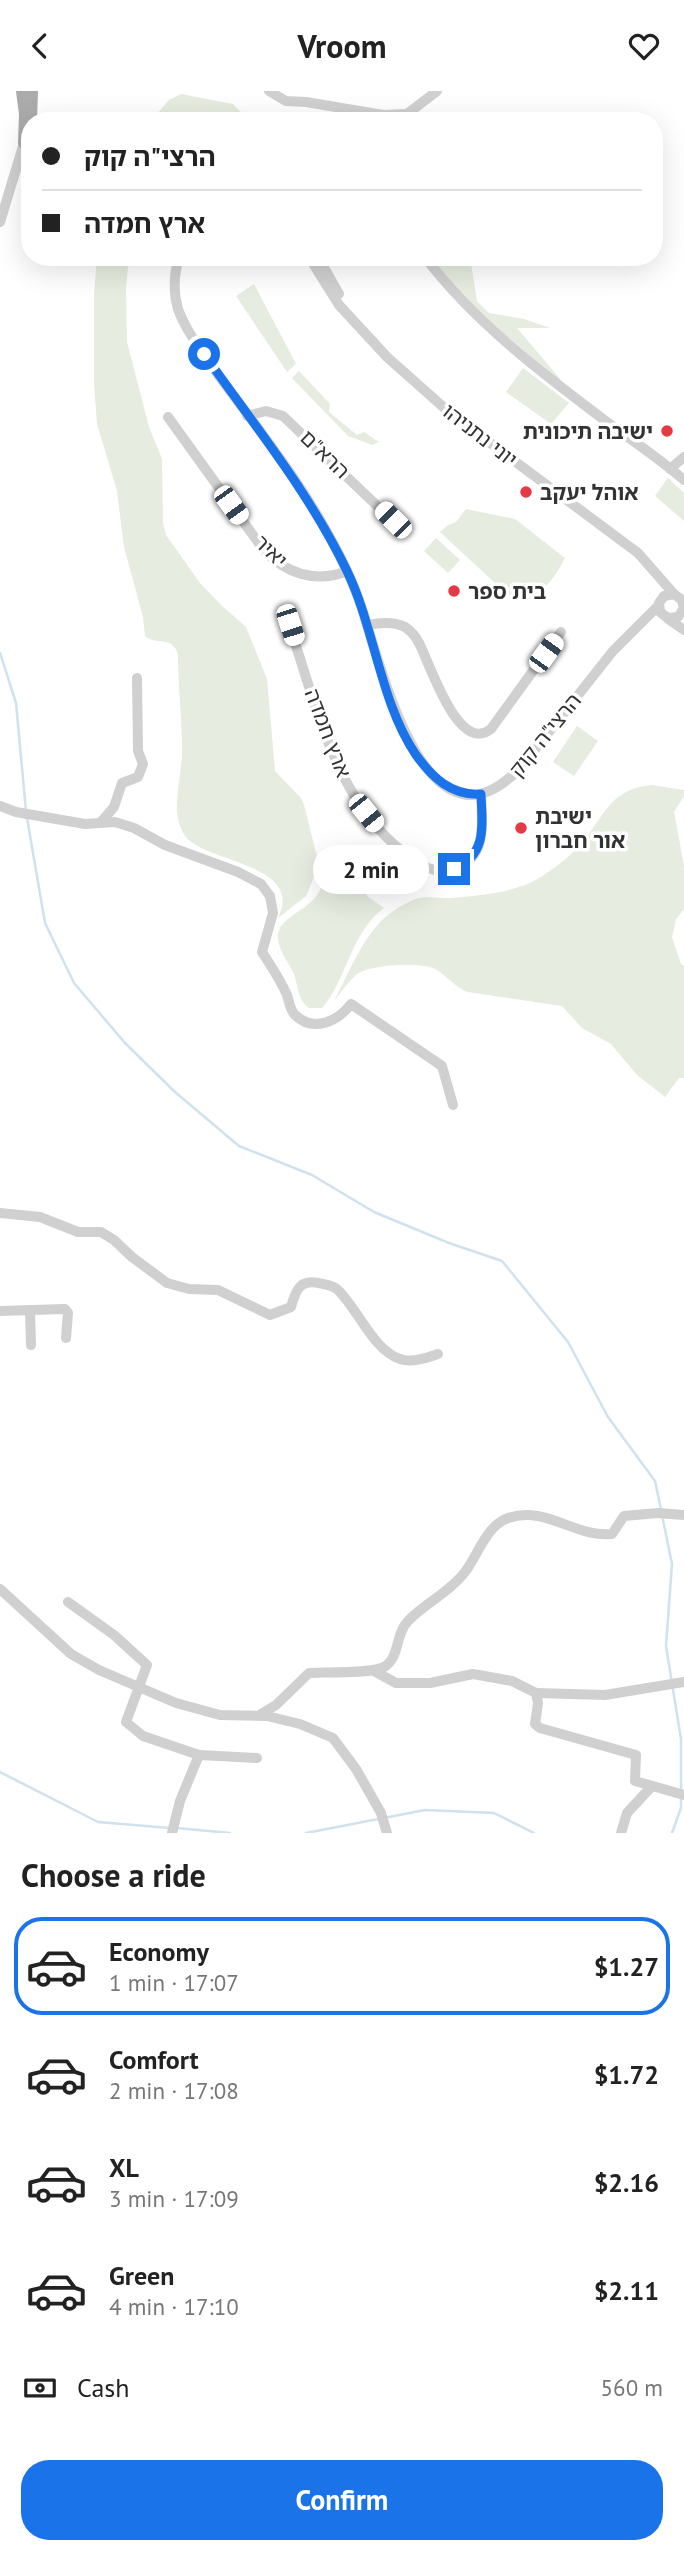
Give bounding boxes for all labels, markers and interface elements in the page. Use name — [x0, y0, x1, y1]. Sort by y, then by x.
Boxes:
text: Vroom — [298, 25, 386, 67]
icon: back — [21, 27, 59, 65]
icon: heart — [625, 27, 663, 65]
text: הרצי"ה קוק — [84, 140, 216, 173]
text: ארץ חמדה — [84, 207, 205, 240]
route start — [188, 338, 220, 370]
street label: יוני נתניהו — [437, 397, 523, 473]
place label: ישיבה תיכונית — [523, 418, 653, 445]
marker: ישיבה תיכונית — [659, 423, 675, 439]
street label: הרא"ם — [294, 424, 356, 484]
place label: אוהל יעקב — [540, 479, 639, 506]
car — [211, 482, 252, 528]
marker: אוהל יעקב — [518, 484, 534, 500]
car — [371, 498, 416, 542]
street label: יאיר — [249, 529, 293, 573]
place label: בית ספר — [468, 578, 546, 605]
marker: בית ספר — [446, 583, 462, 599]
car — [274, 602, 307, 648]
car — [526, 630, 567, 676]
street label: ארץ חמדה — [299, 685, 357, 781]
street label: הרצי"ה קוק — [503, 688, 587, 782]
car — [345, 790, 388, 836]
place label: ישיבת אור חברון — [535, 803, 625, 854]
marker: ישיבת אור חברון — [513, 820, 529, 836]
callout: 2 min — [314, 845, 430, 893]
route end — [438, 853, 470, 885]
text: 2 min — [343, 855, 399, 884]
text: Choose a ride — [21, 1854, 206, 1896]
icon: car — [25, 1935, 88, 1998]
text: Economy — [109, 1935, 209, 1968]
text: $1.27 — [594, 1950, 659, 1983]
text: 1 min · 17:07 — [109, 1968, 239, 1997]
icon: car — [25, 2043, 88, 2106]
text: Comfort — [109, 2043, 199, 2076]
text: $1.72 — [594, 2058, 659, 2091]
text: 2 min · 17:08 — [109, 2076, 239, 2105]
icon: car — [25, 2151, 88, 2214]
text: XL — [109, 2151, 139, 2184]
text: $2.16 — [594, 2166, 659, 2199]
text: 3 min · 17:09 — [109, 2184, 239, 2213]
icon: car — [25, 2259, 88, 2322]
text: Green — [109, 2259, 174, 2292]
text: $2.11 — [594, 2274, 659, 2307]
text: 4 min · 17:10 — [109, 2292, 239, 2321]
icon: cash — [21, 2369, 59, 2407]
text: Cash — [77, 2371, 129, 2404]
text: 560 m — [601, 2373, 663, 2402]
button: Confirm — [21, 2460, 663, 2540]

